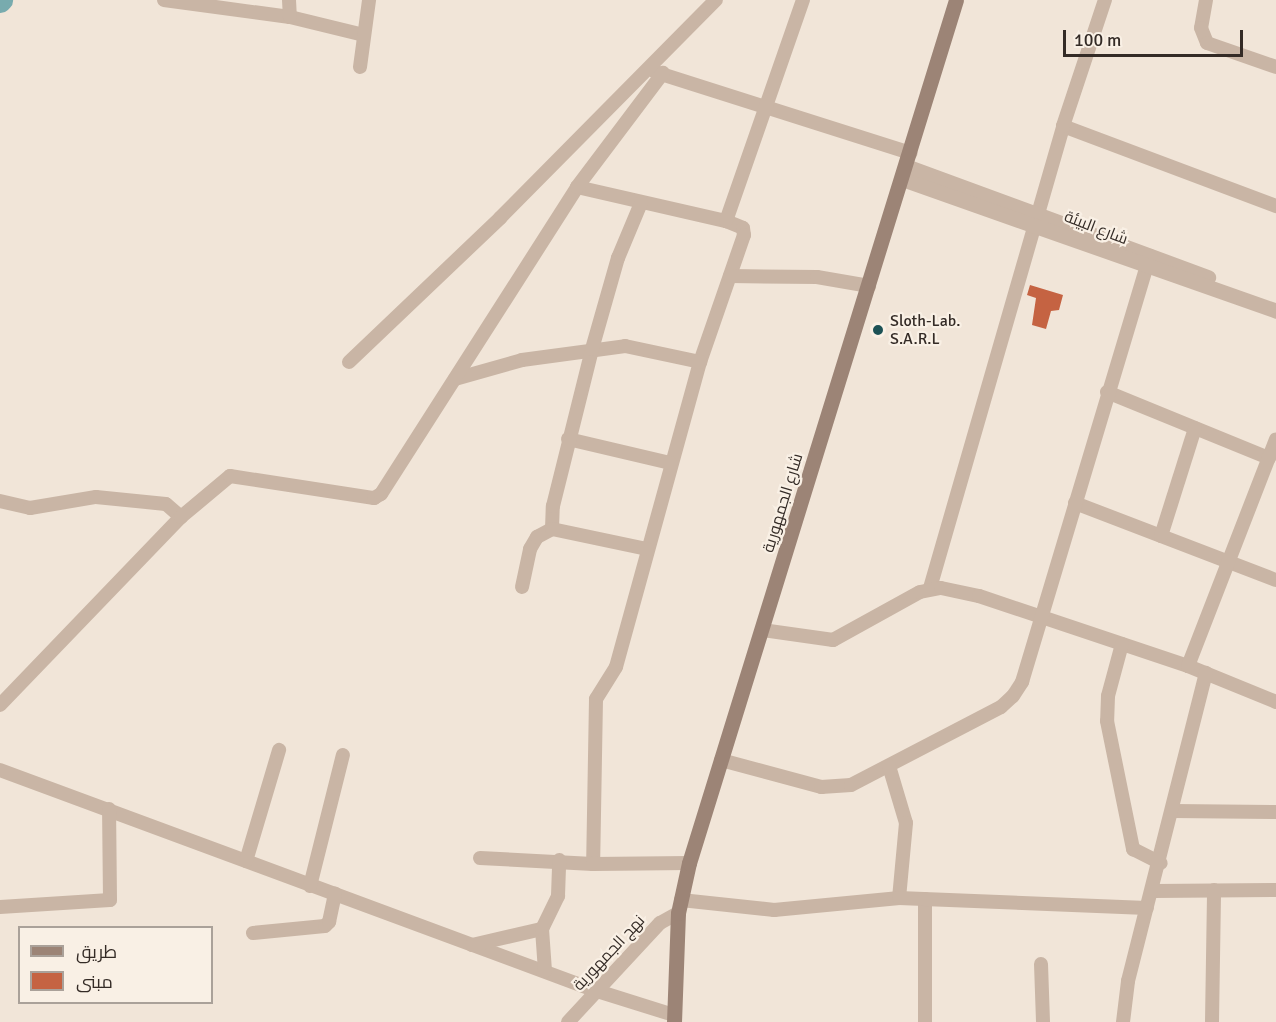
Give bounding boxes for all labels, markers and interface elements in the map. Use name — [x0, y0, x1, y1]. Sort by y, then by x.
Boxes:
scale bar — [1066, 18, 1246, 56]
text: 100 m — [1074, 29, 1121, 51]
street label: شارع البيئة — [1061, 207, 1131, 249]
place label: Sloth-Lab. S.A.R.L — [890, 311, 960, 349]
marker: Sloth-Lab. S.A.R.L — [871, 323, 885, 337]
street label: شارع الجمهورية — [759, 451, 807, 555]
street label: نهج الجمهورية — [569, 911, 649, 995]
legend — [18, 926, 213, 1004]
text: طريق — [76, 941, 117, 963]
text: مبنى — [76, 971, 113, 993]

